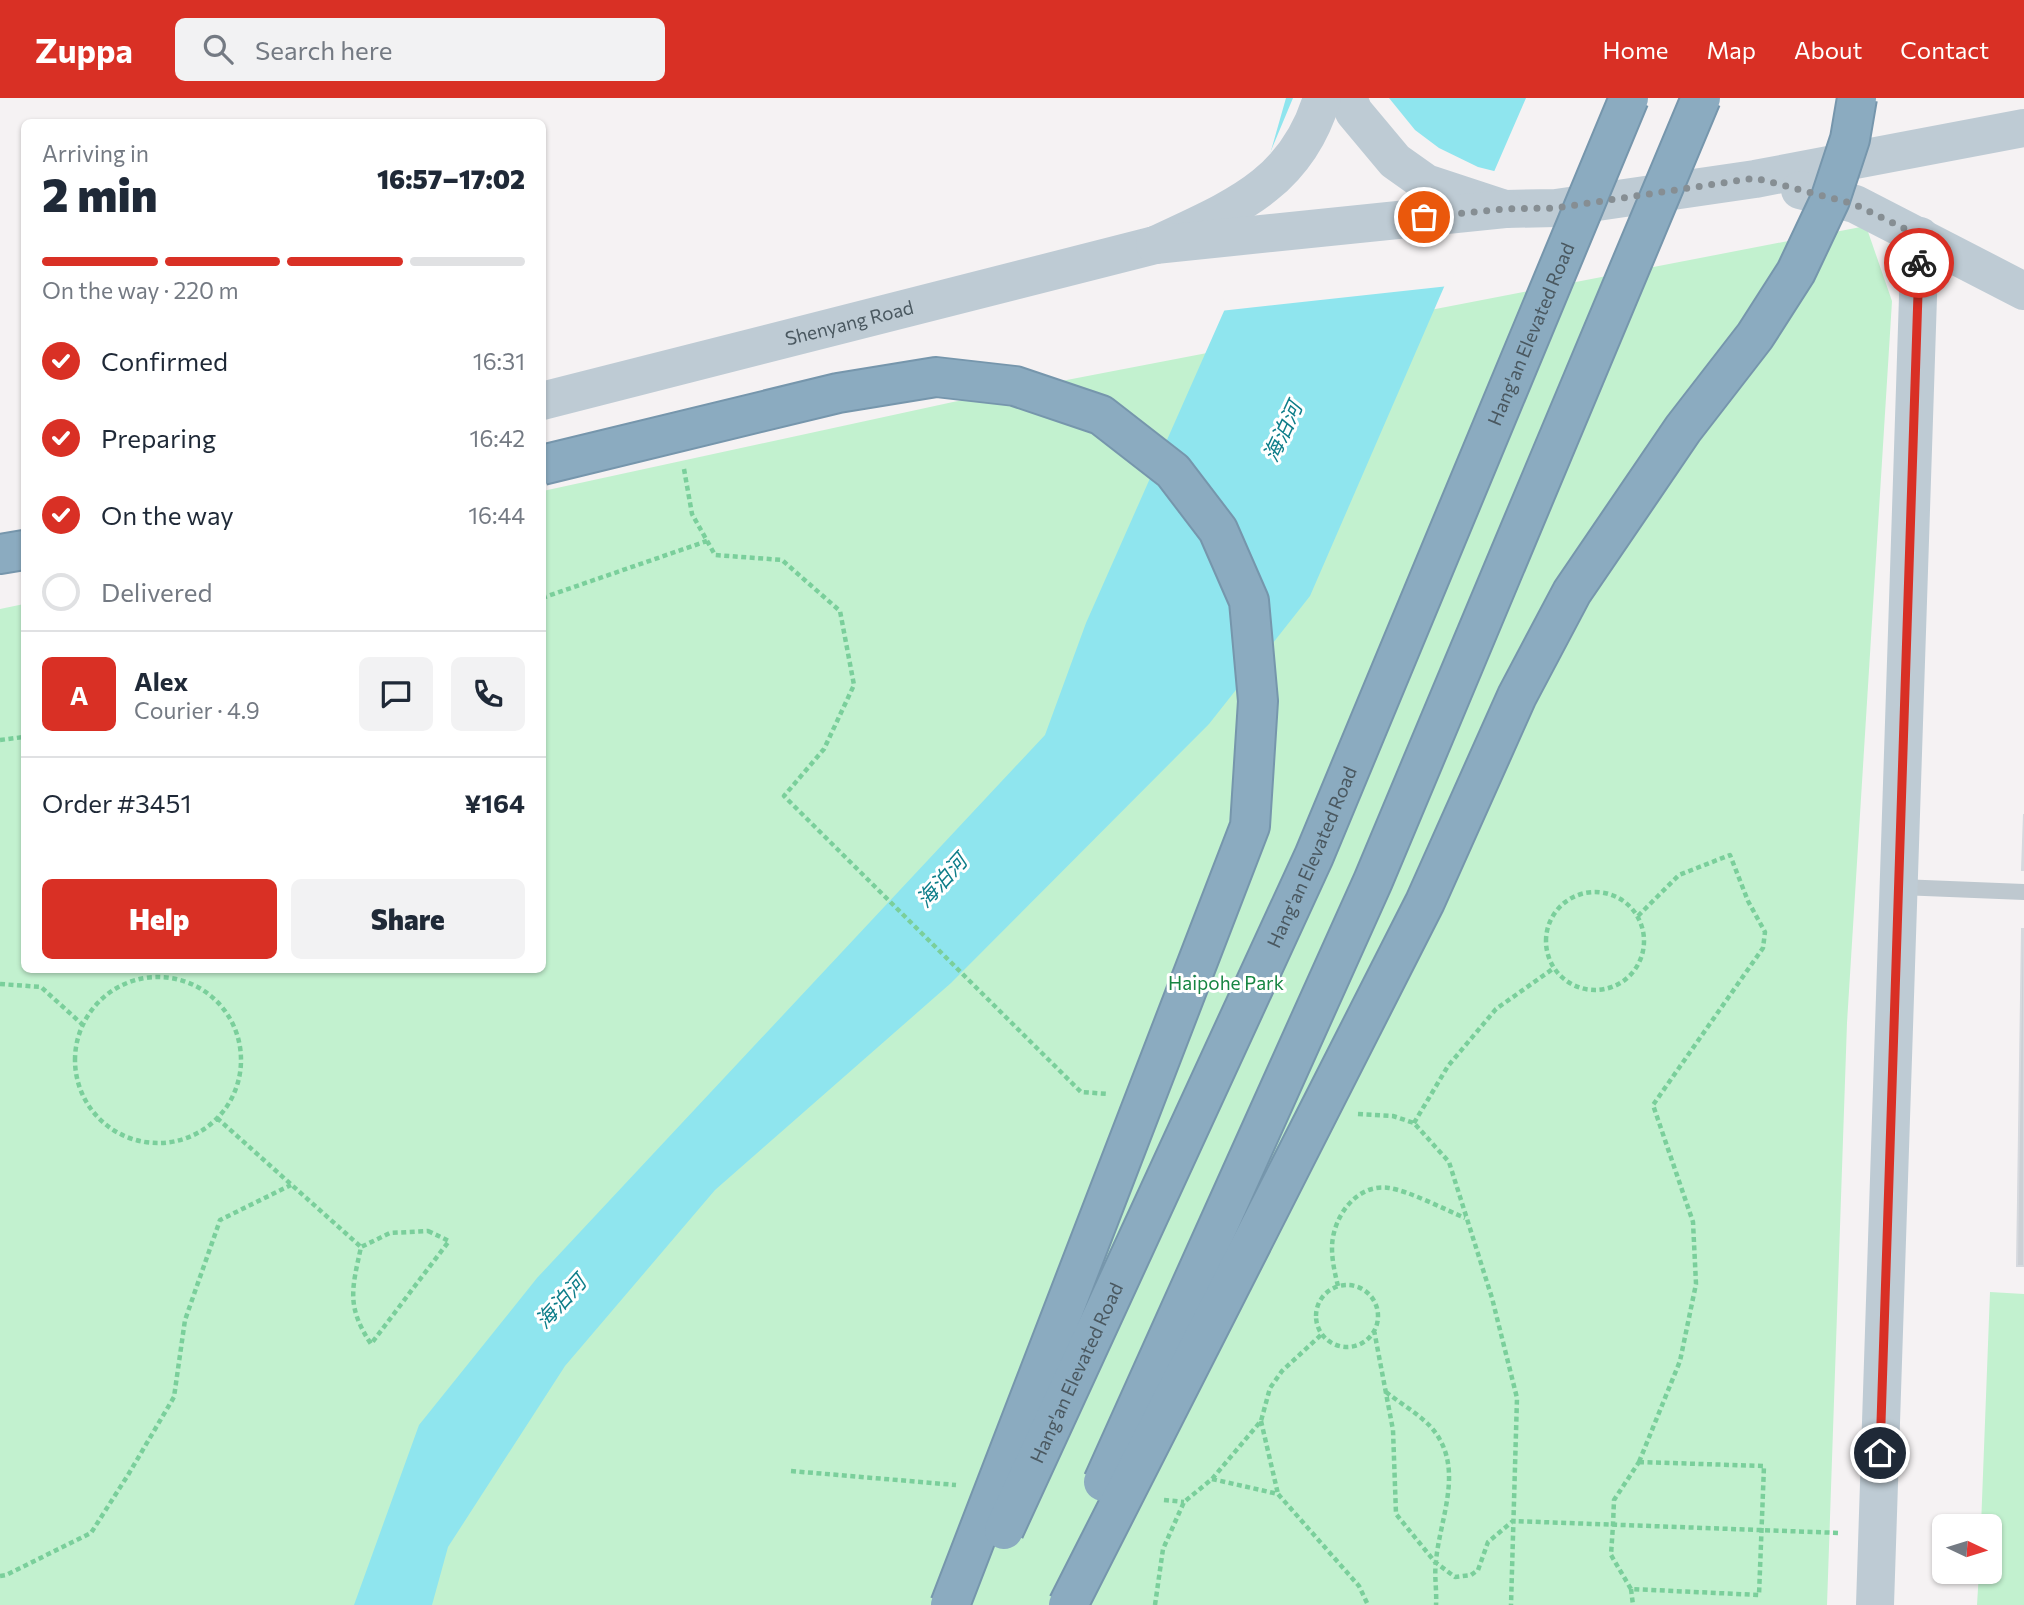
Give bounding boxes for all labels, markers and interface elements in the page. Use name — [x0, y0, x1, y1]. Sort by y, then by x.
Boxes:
search box — [175, 18, 665, 81]
text: Zuppa — [35, 29, 133, 70]
icon: search — [199, 30, 237, 68]
text: Search here — [255, 34, 392, 65]
text: Home — [1603, 35, 1669, 64]
text: Map — [1707, 35, 1756, 64]
text: About — [1794, 35, 1862, 64]
text: Contact — [1900, 35, 1989, 64]
text: Arriving in — [42, 139, 149, 167]
text: 16:57–17:02 — [377, 163, 525, 194]
text: 2 min — [42, 165, 158, 221]
pin — [1394, 187, 1454, 247]
icon: bag — [1405, 198, 1443, 236]
courier — [1884, 228, 1954, 298]
street label: Hang'an Elevated Road — [1482, 239, 1579, 429]
icon: bike — [1900, 244, 1938, 282]
text: On the way · 220 m — [42, 276, 239, 304]
street label: Shenyang Road — [782, 295, 916, 350]
icon: check — [42, 342, 80, 380]
text: Confirmed — [101, 345, 228, 376]
text: 16:31 — [473, 347, 525, 375]
water label: 海泊河 — [1257, 394, 1308, 465]
icon: check — [42, 419, 80, 457]
text: Preparing — [101, 422, 216, 453]
text: 16:42 — [470, 424, 525, 452]
icon: check — [42, 496, 80, 534]
text: On the way — [101, 499, 234, 530]
text: 16:44 — [468, 501, 525, 529]
text: Delivered — [101, 576, 212, 607]
button: chat — [359, 657, 433, 731]
button: phone — [451, 657, 525, 731]
text: Alex — [134, 665, 188, 696]
text: A — [70, 679, 88, 710]
text: Courier · 4.9 — [134, 696, 260, 724]
street label: Hang'an Elevated Road — [1261, 763, 1361, 951]
text: Order #3451 — [42, 787, 192, 818]
text: ¥164 — [465, 787, 525, 818]
water label: 海泊河 — [911, 845, 974, 912]
button: Help — [42, 879, 277, 959]
button: Share — [291, 879, 525, 959]
park label: Haipohe Park — [1168, 971, 1284, 994]
water label: 海泊河 — [530, 1266, 593, 1333]
street label: Hang'an Elevated Road — [1024, 1279, 1127, 1466]
pin — [1850, 1423, 1910, 1483]
icon: home — [1861, 1434, 1899, 1472]
north arrow — [1932, 1514, 2002, 1584]
map controls — [1932, 1514, 2002, 1584]

